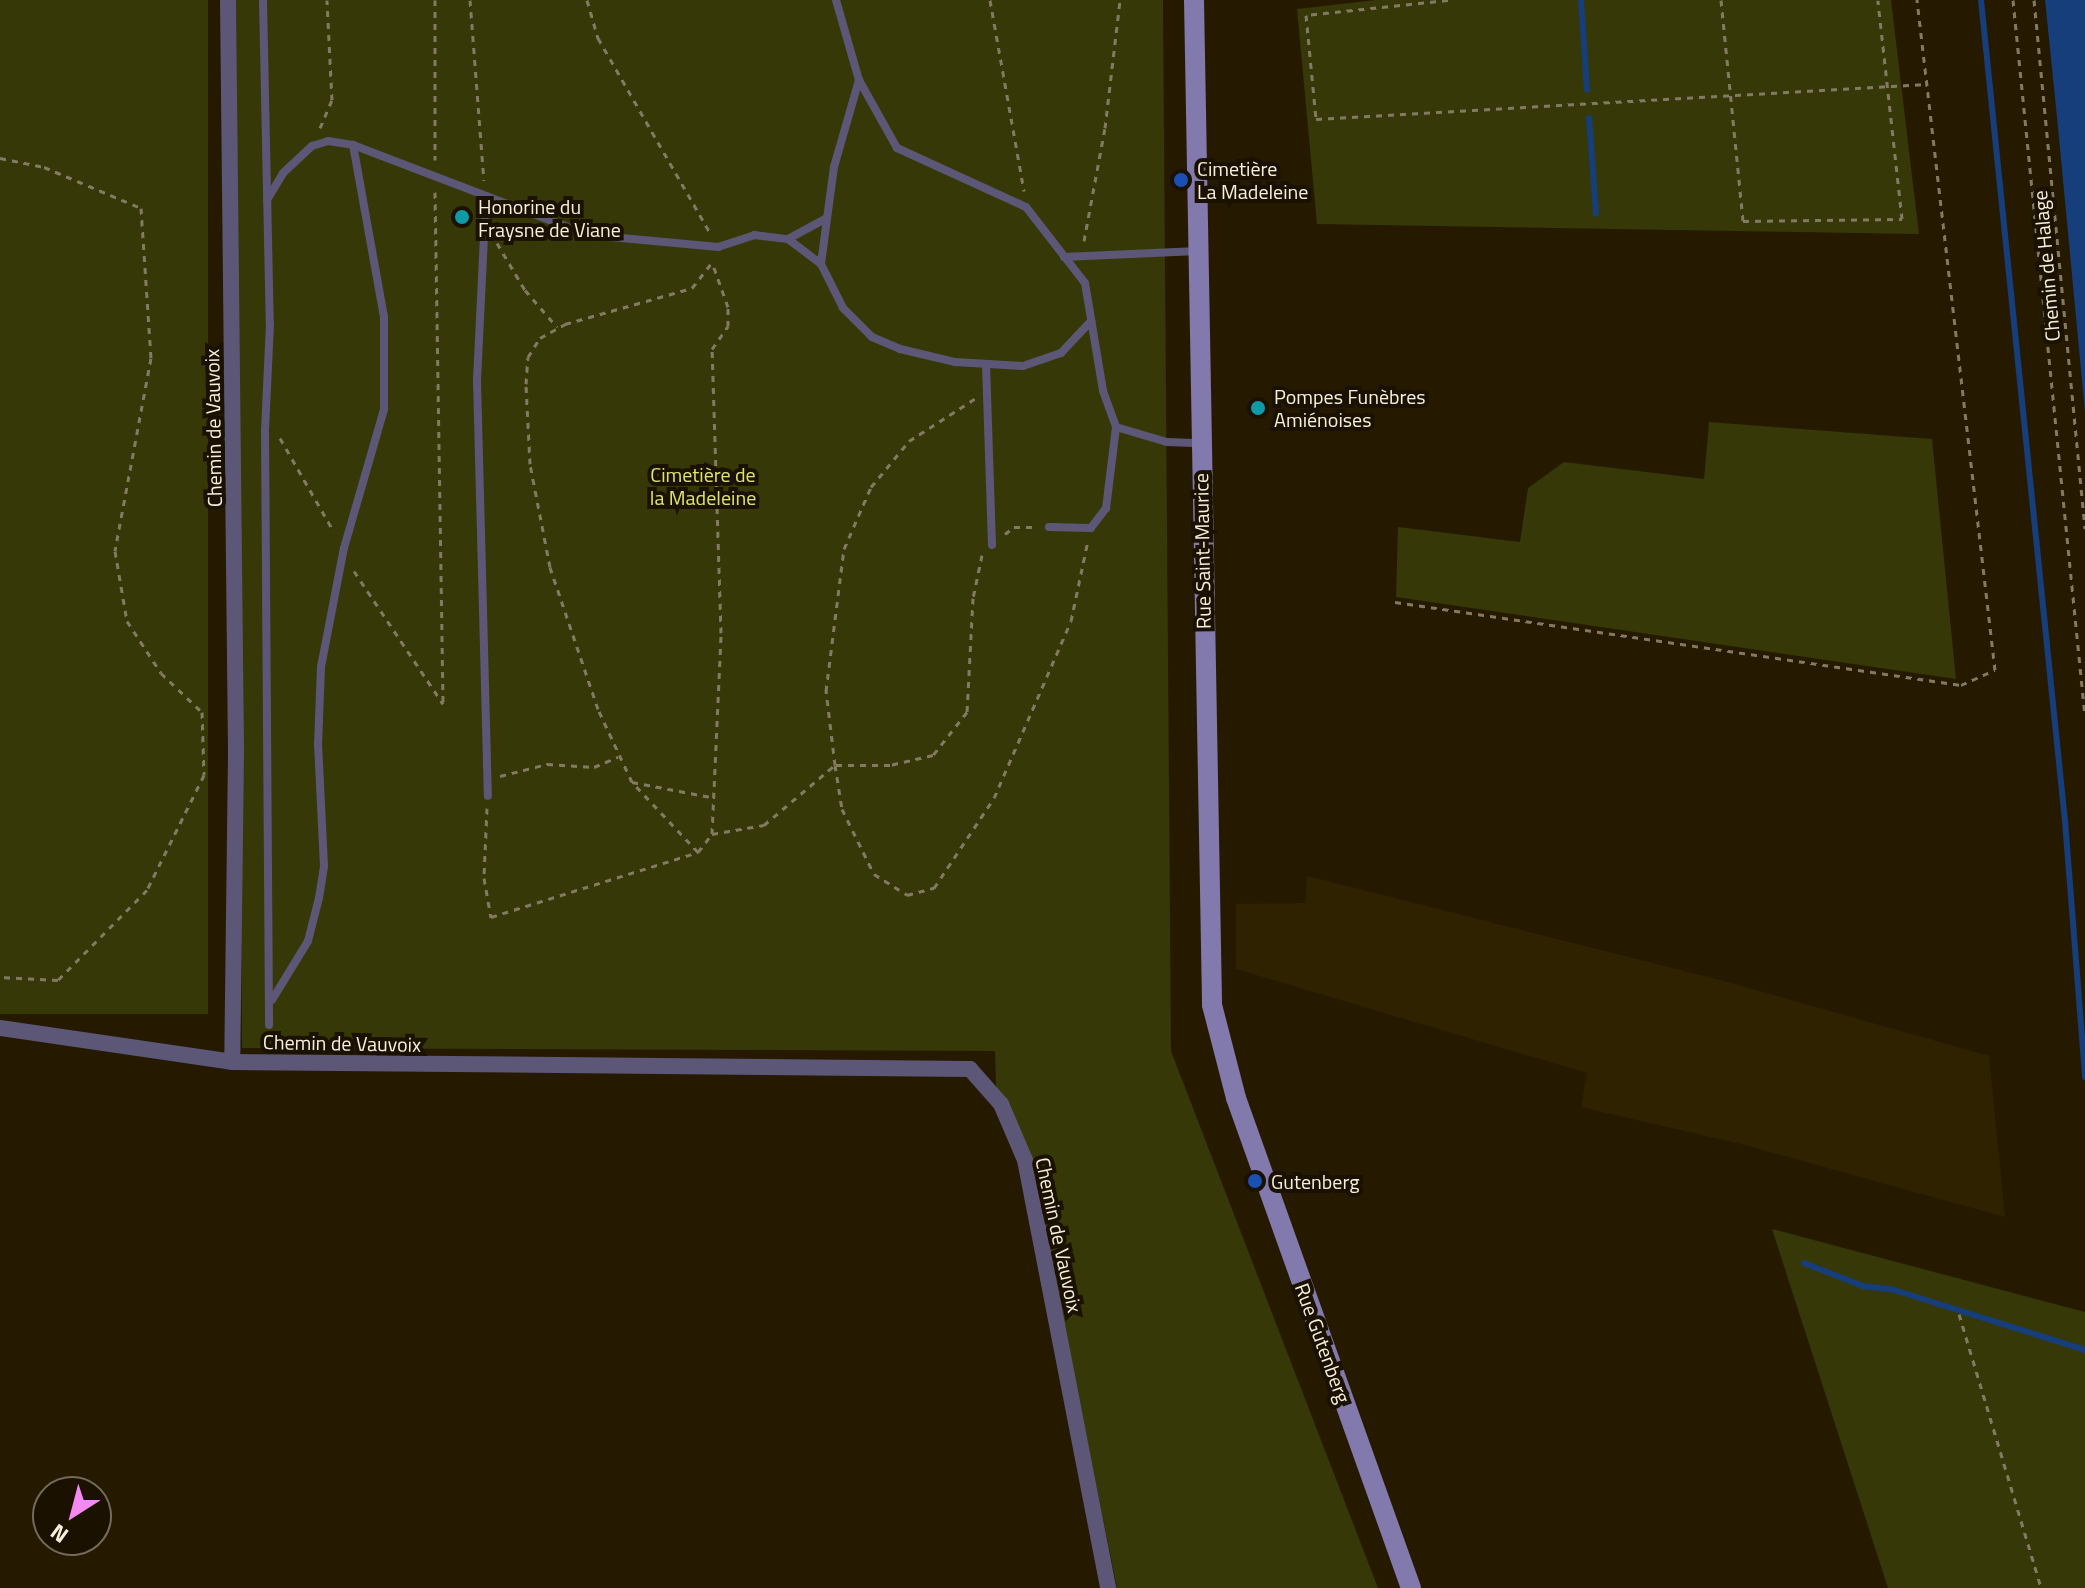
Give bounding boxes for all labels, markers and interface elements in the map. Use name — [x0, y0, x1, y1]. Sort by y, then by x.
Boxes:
place label: Cimetière La Madeleine — [1197, 156, 1308, 203]
marker: Cimetière La Madeleine — [1172, 171, 1190, 189]
street label: Chemin de Halage — [2027, 189, 2065, 343]
place label: Honorine du Fraysne de Viane — [478, 194, 621, 241]
marker: Honorine du Fraysne de Viane — [453, 208, 471, 226]
street label: Chemin de Vauvoix — [200, 349, 226, 507]
place label: Pompes Funèbres Amiénoises — [1274, 384, 1426, 431]
marker: Pompes Funèbres Amiénoises — [1249, 399, 1267, 417]
park label: Cimetière de la Madeleine — [650, 462, 756, 509]
street label: Rue Saint-Maurice — [1189, 473, 1215, 629]
street label: Chemin de Vauvoix — [263, 1030, 421, 1056]
street label: Chemin de Vauvoix — [1031, 1155, 1087, 1315]
place label: Gutenberg — [1271, 1169, 1359, 1193]
marker: Gutenberg — [1246, 1172, 1264, 1190]
street label: Rue Gutenberg — [1290, 1280, 1356, 1406]
north arrow — [32, 1476, 112, 1556]
text: N — [43, 1516, 75, 1552]

